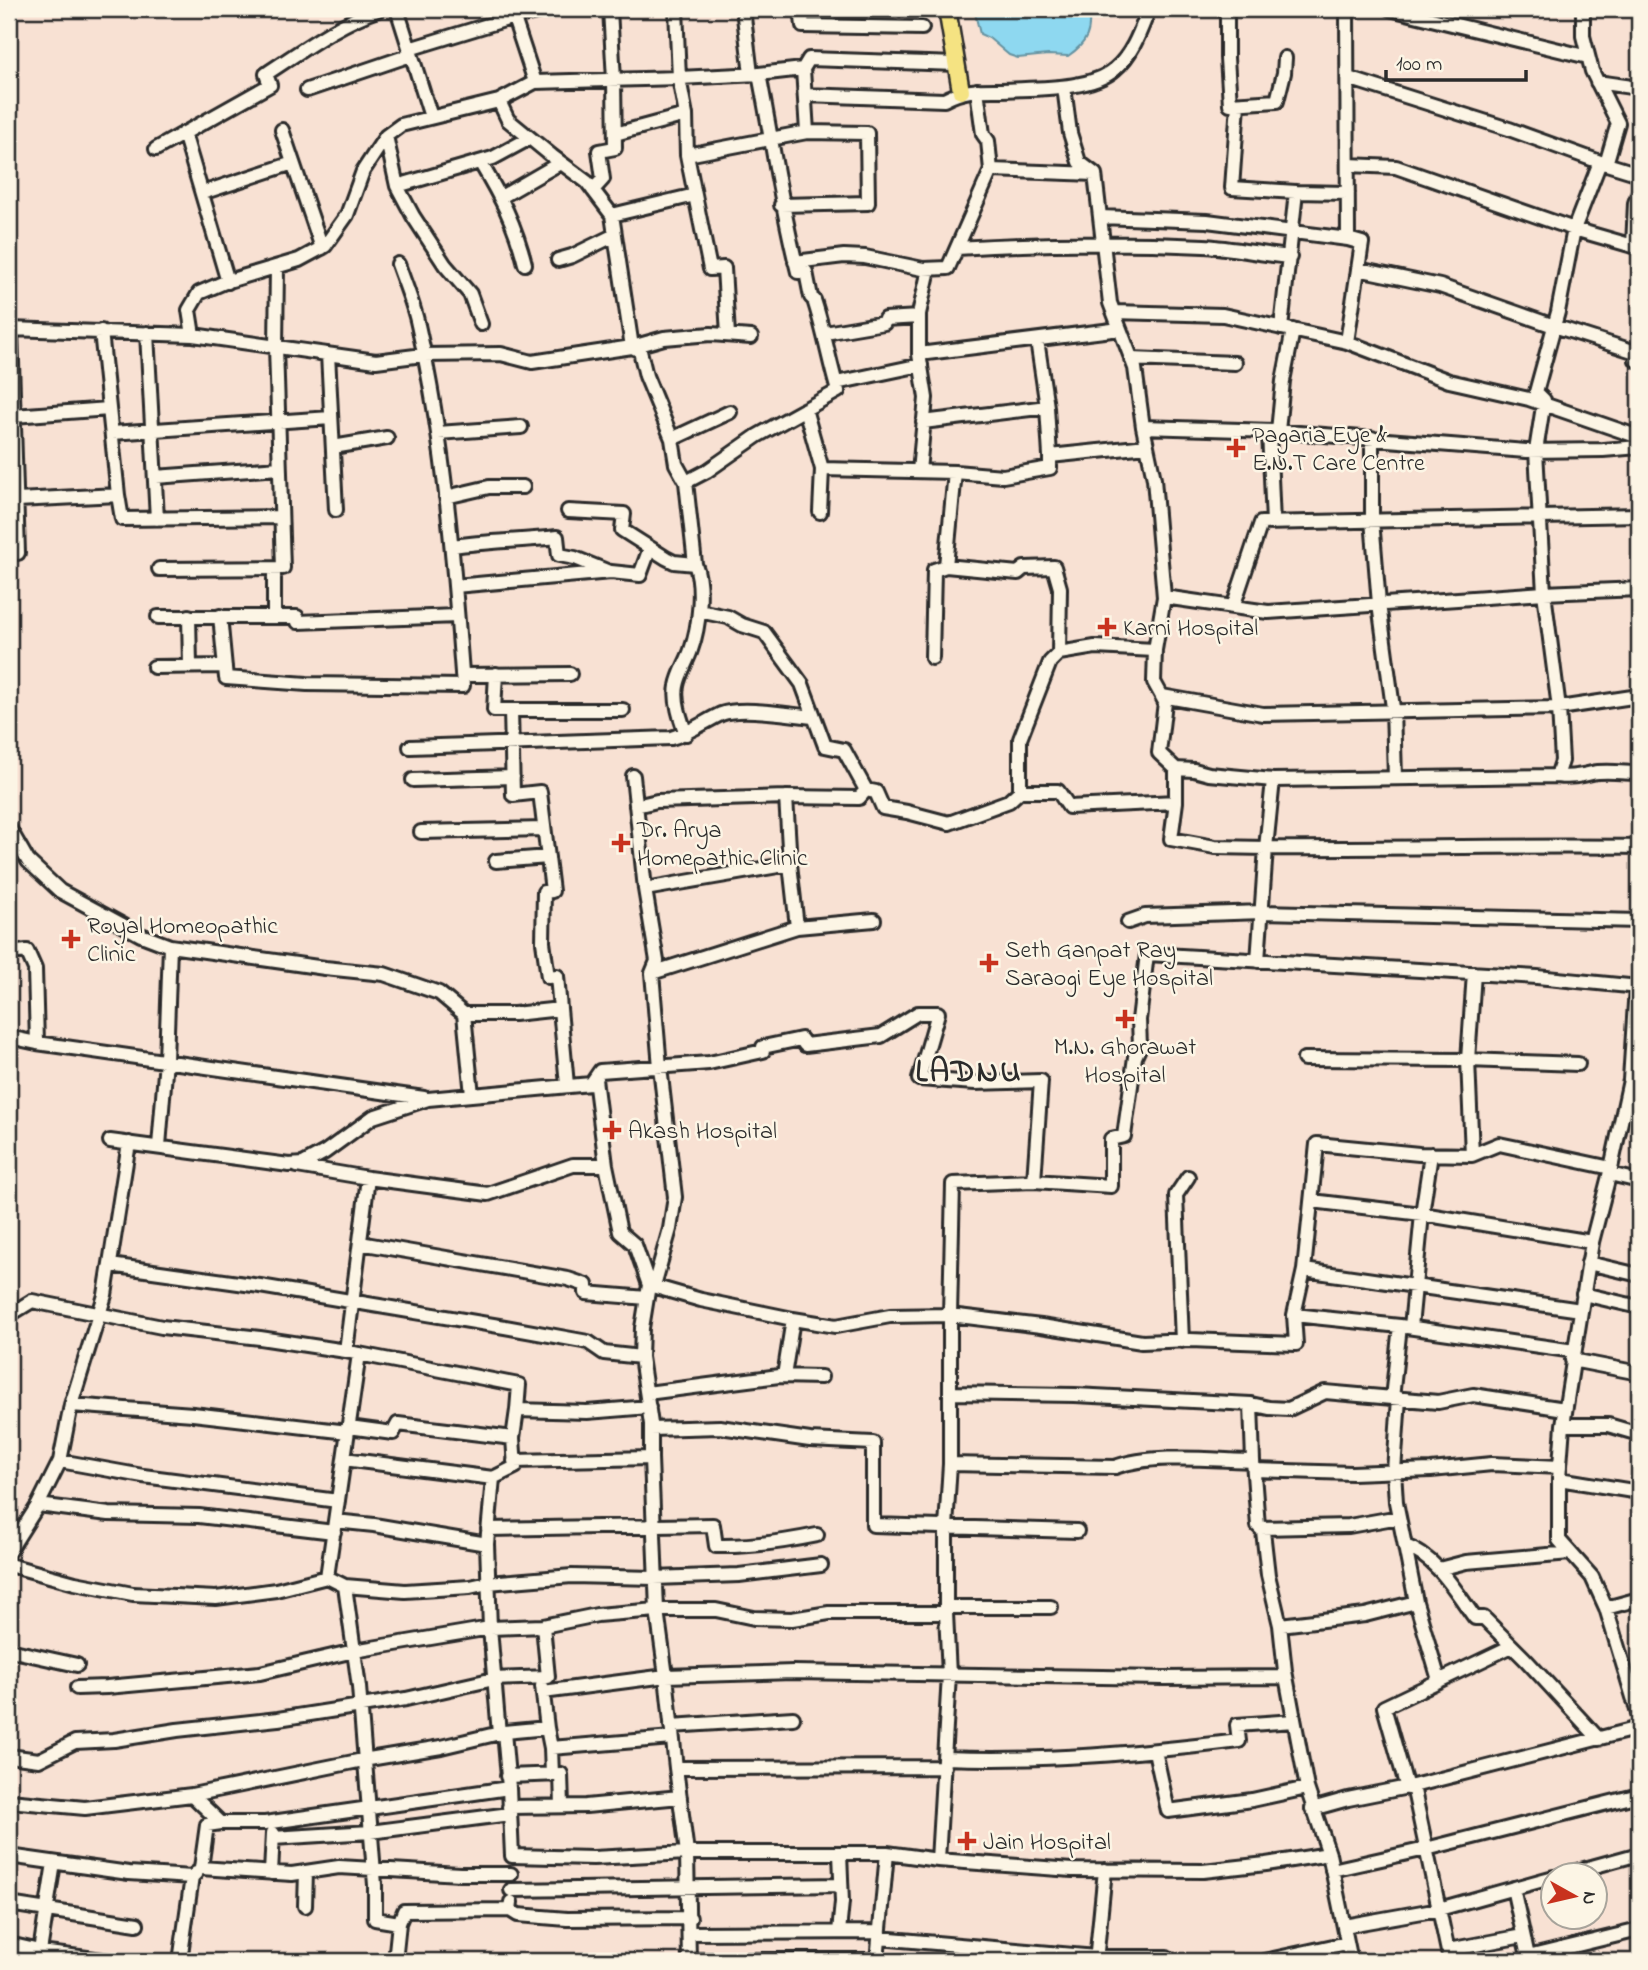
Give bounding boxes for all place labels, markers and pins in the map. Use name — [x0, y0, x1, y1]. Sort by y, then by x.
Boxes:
place label: Pagaria Eye & E.N.T Care Centre — [1252, 419, 1425, 482]
marker: Pagaria Eye & E.N.T Care Centre — [1226, 438, 1246, 458]
place label: Karni Hospital — [1123, 612, 1258, 647]
marker: Karni Hospital — [1097, 617, 1117, 637]
place label: Dr. Arya Homepathic Clinic — [636, 814, 808, 877]
marker: Dr. Arya Homepathic Clinic — [611, 833, 631, 853]
place label: Royal Homeopathic Clinic — [87, 910, 278, 973]
marker: Royal Homeopathic Clinic — [61, 929, 81, 949]
place label: Seth Ganpat Ray Saraogi Eye Hospital — [1005, 934, 1213, 998]
marker: Seth Ganpat Ray Saraogi Eye Hospital — [979, 953, 999, 973]
marker: M.N. Ghorawat Hospital — [1115, 1009, 1135, 1029]
place label: M.N. Ghorawat Hospital — [1054, 1031, 1196, 1094]
place label: Akash Hospital — [628, 1115, 777, 1150]
marker: Akash Hospital — [602, 1120, 622, 1140]
place label: Jain Hospital — [983, 1826, 1111, 1861]
marker: Jain Hospital — [957, 1831, 977, 1851]

